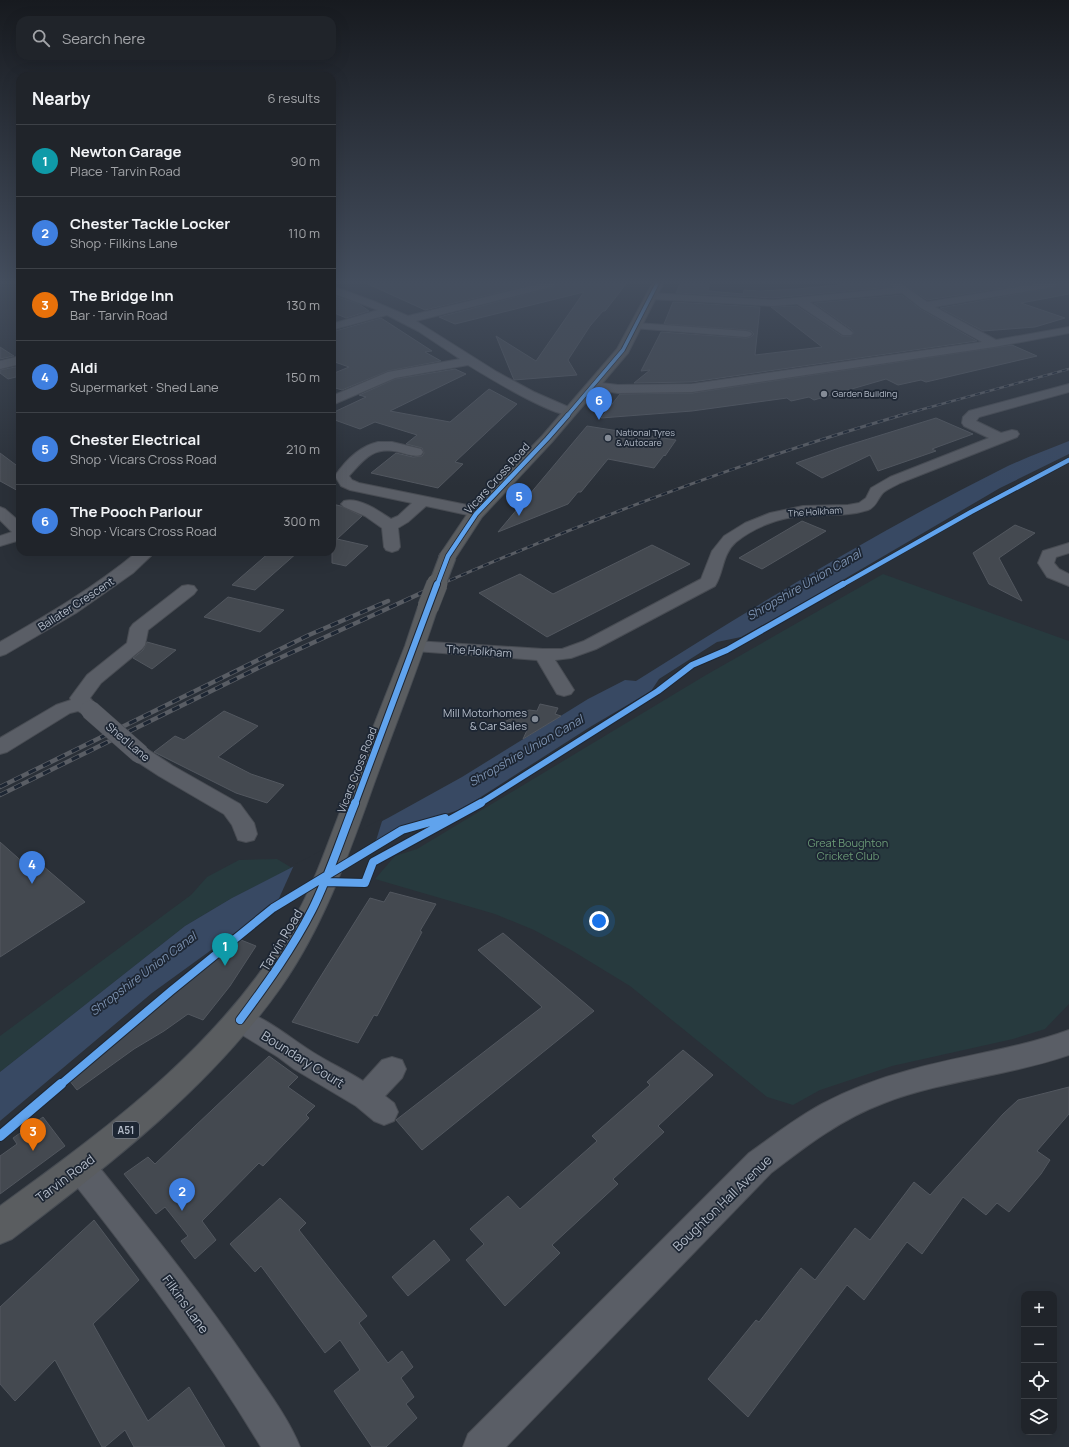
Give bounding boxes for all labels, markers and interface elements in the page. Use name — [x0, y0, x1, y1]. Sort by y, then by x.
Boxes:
search box — [16, 16, 336, 60]
icon: search — [30, 27, 52, 49]
text: Search here — [62, 28, 145, 49]
text: Nearby — [32, 87, 90, 110]
text: 6 results — [268, 89, 320, 107]
text: Newton Garage — [70, 141, 182, 162]
text: 1 — [42, 152, 48, 170]
text: 90 m — [290, 152, 320, 170]
text: Place · Tarvin Road — [70, 162, 180, 180]
text: Chester Tackle Locker — [70, 213, 230, 234]
text: 2 — [41, 224, 49, 242]
text: 110 m — [288, 224, 320, 242]
text: Shop · Filkins Lane — [70, 234, 178, 252]
text: The Bridge Inn — [70, 285, 174, 306]
text: 3 — [41, 296, 49, 314]
text: 130 m — [286, 296, 320, 314]
text: Bar · Tarvin Road — [70, 306, 168, 324]
text: Aldi — [70, 357, 98, 378]
text: 4 — [41, 368, 49, 386]
text: 150 m — [286, 368, 320, 386]
text: Supermarket · Shed Lane — [70, 378, 219, 396]
pin: 6 — [586, 387, 612, 420]
place label: Garden Building — [832, 387, 897, 400]
marker: Garden Building — [819, 389, 829, 399]
place label: National Tyres & Autocare — [616, 426, 675, 449]
text: Chester Electrical — [70, 429, 200, 450]
marker: National Tyres & Autocare — [603, 433, 613, 443]
street label: Vicars Cross Road — [461, 439, 533, 516]
text: 5 — [41, 440, 49, 458]
text: 210 m — [286, 440, 320, 458]
text: Shop · Vicars Cross Road — [70, 450, 217, 468]
pin: 5 — [506, 483, 532, 516]
text: The Pooch Parlour — [70, 501, 202, 522]
street label: The Holkham — [788, 503, 843, 520]
text: 6 — [41, 512, 49, 530]
text: 300 m — [283, 512, 320, 530]
text: Shop · Vicars Cross Road — [70, 522, 217, 540]
water label: Shropshire Union Canal — [743, 544, 866, 624]
street label: Ballater Crescent — [35, 573, 117, 634]
street label: The Holkham — [446, 641, 512, 660]
place label: Mill Motorhomes & Car Sales — [443, 705, 527, 733]
water label: Shropshire Union Canal — [465, 710, 588, 790]
marker: Mill Motorhomes & Car Sales — [530, 714, 540, 724]
street label: Shed Lane — [103, 719, 154, 765]
street label: Vicars Cross Road — [333, 725, 380, 815]
park label: Great Boughton Cricket Club — [808, 835, 888, 863]
pin: 4 — [19, 851, 45, 884]
street label: Tarvin Road — [255, 906, 307, 974]
your location — [589, 911, 609, 931]
water label: Shropshire Union Canal — [86, 927, 201, 1019]
pin: 1 — [212, 933, 238, 966]
street label: Boundary Court — [258, 1026, 348, 1092]
pin: 3 — [20, 1118, 46, 1151]
road number: A51 — [113, 1122, 139, 1138]
street label: Tarvin Road — [32, 1150, 98, 1206]
street label: Boughton Hall Avenue — [669, 1151, 776, 1255]
pin: 2 — [169, 1178, 195, 1211]
street label: Filkins Lane — [159, 1271, 214, 1337]
map controls — [1021, 1291, 1057, 1435]
button: + — [1021, 1291, 1057, 1327]
button: − — [1021, 1327, 1057, 1363]
button: locate — [1021, 1363, 1057, 1399]
button: layers — [1021, 1399, 1057, 1435]

